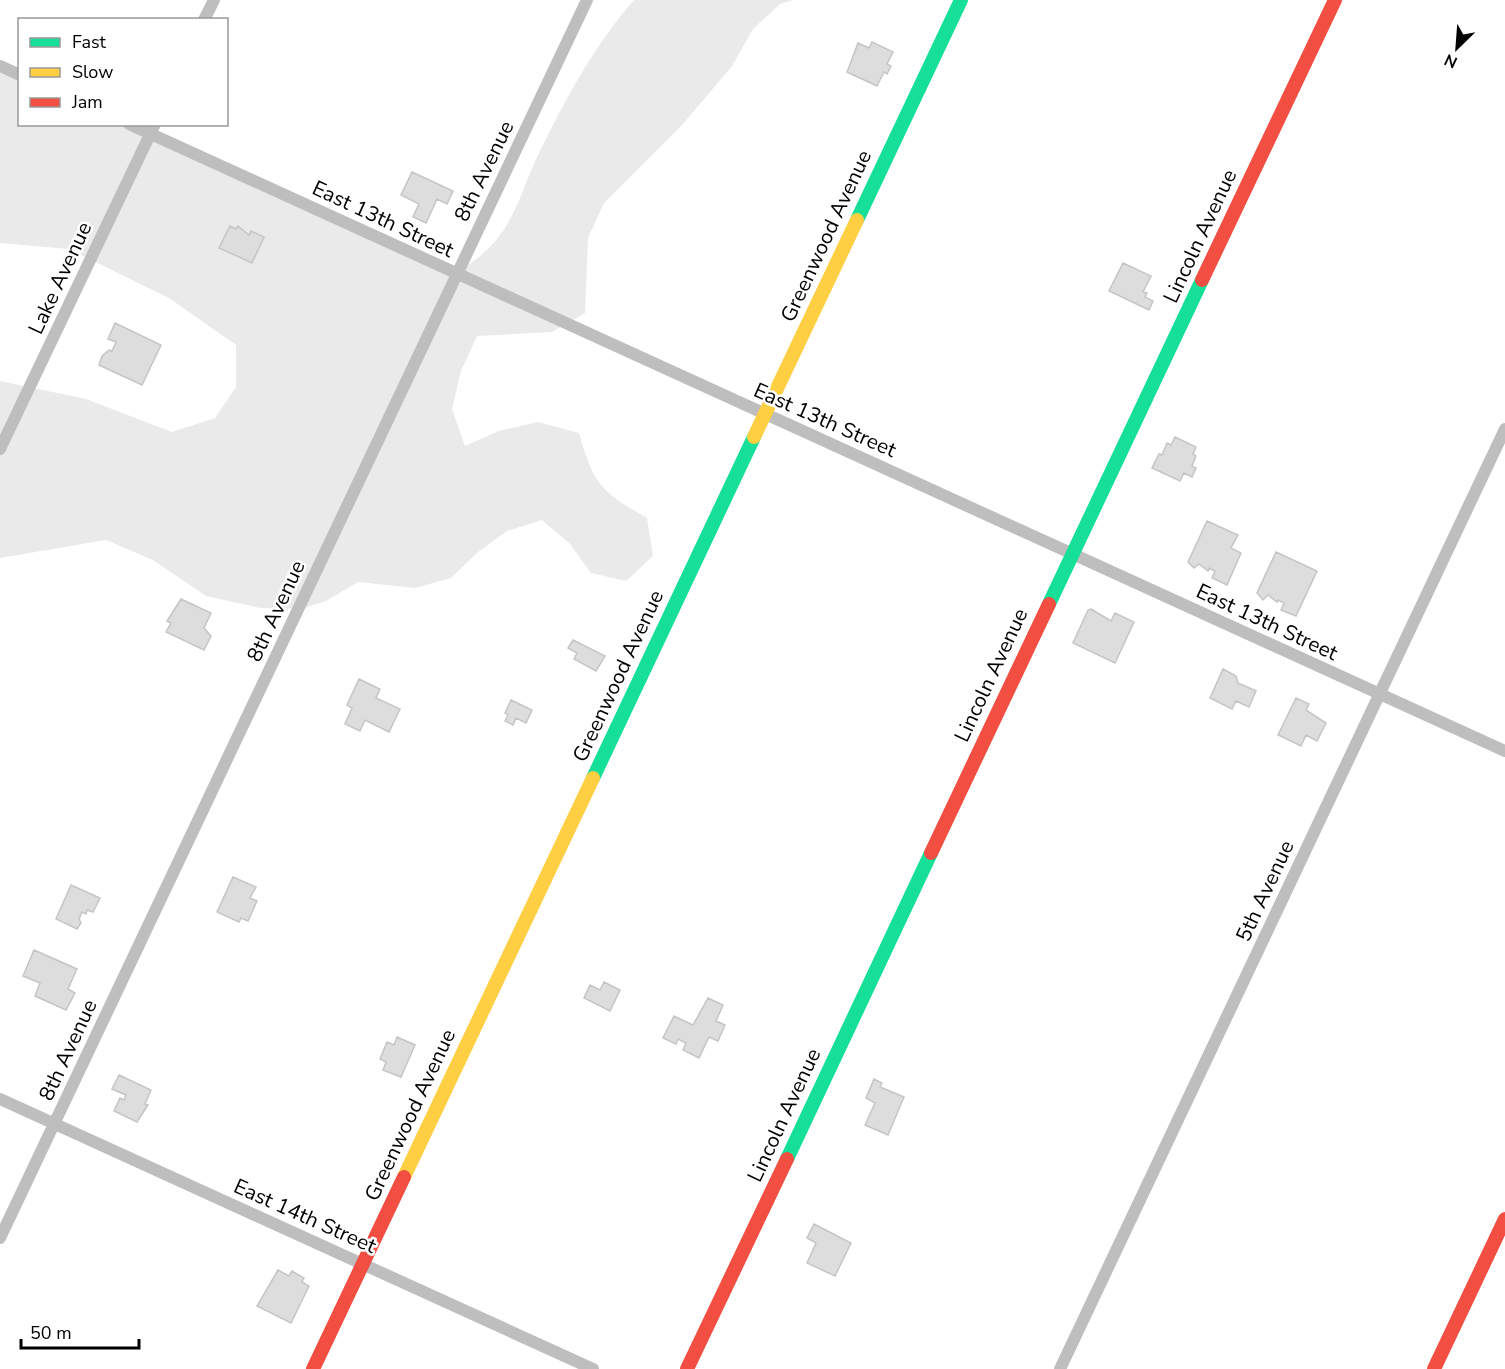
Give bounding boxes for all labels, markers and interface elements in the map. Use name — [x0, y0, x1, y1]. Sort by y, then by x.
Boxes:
legend — [18, 18, 228, 126]
north arrow — [1427, 18, 1487, 78]
text: Fast — [72, 30, 107, 54]
text: N — [1441, 48, 1461, 73]
text: Slow — [72, 60, 113, 84]
text: Jam — [71, 90, 103, 114]
street label: 8th Avenue — [448, 116, 520, 226]
street label: Greenwood Avenue — [774, 145, 878, 327]
street label: Lincoln Avenue — [1157, 165, 1243, 307]
street label: East 13th Street — [308, 174, 459, 264]
street label: Lake Avenue — [22, 217, 98, 339]
street label: East 13th Street — [749, 376, 901, 464]
street label: 8th Avenue — [240, 556, 312, 666]
street label: East 13th Street — [1192, 577, 1343, 667]
street label: Greenwood Avenue — [566, 585, 670, 767]
street label: Lincoln Avenue — [948, 604, 1034, 746]
street label: 5th Avenue — [1229, 836, 1301, 946]
street label: 8th Avenue — [32, 995, 104, 1105]
street label: Greenwood Avenue — [358, 1024, 462, 1206]
street label: Lincoln Avenue — [741, 1044, 827, 1186]
street label: East 14th Street — [229, 1172, 381, 1260]
scale bar — [21, 1312, 140, 1350]
text: 50 m — [30, 1321, 72, 1345]

